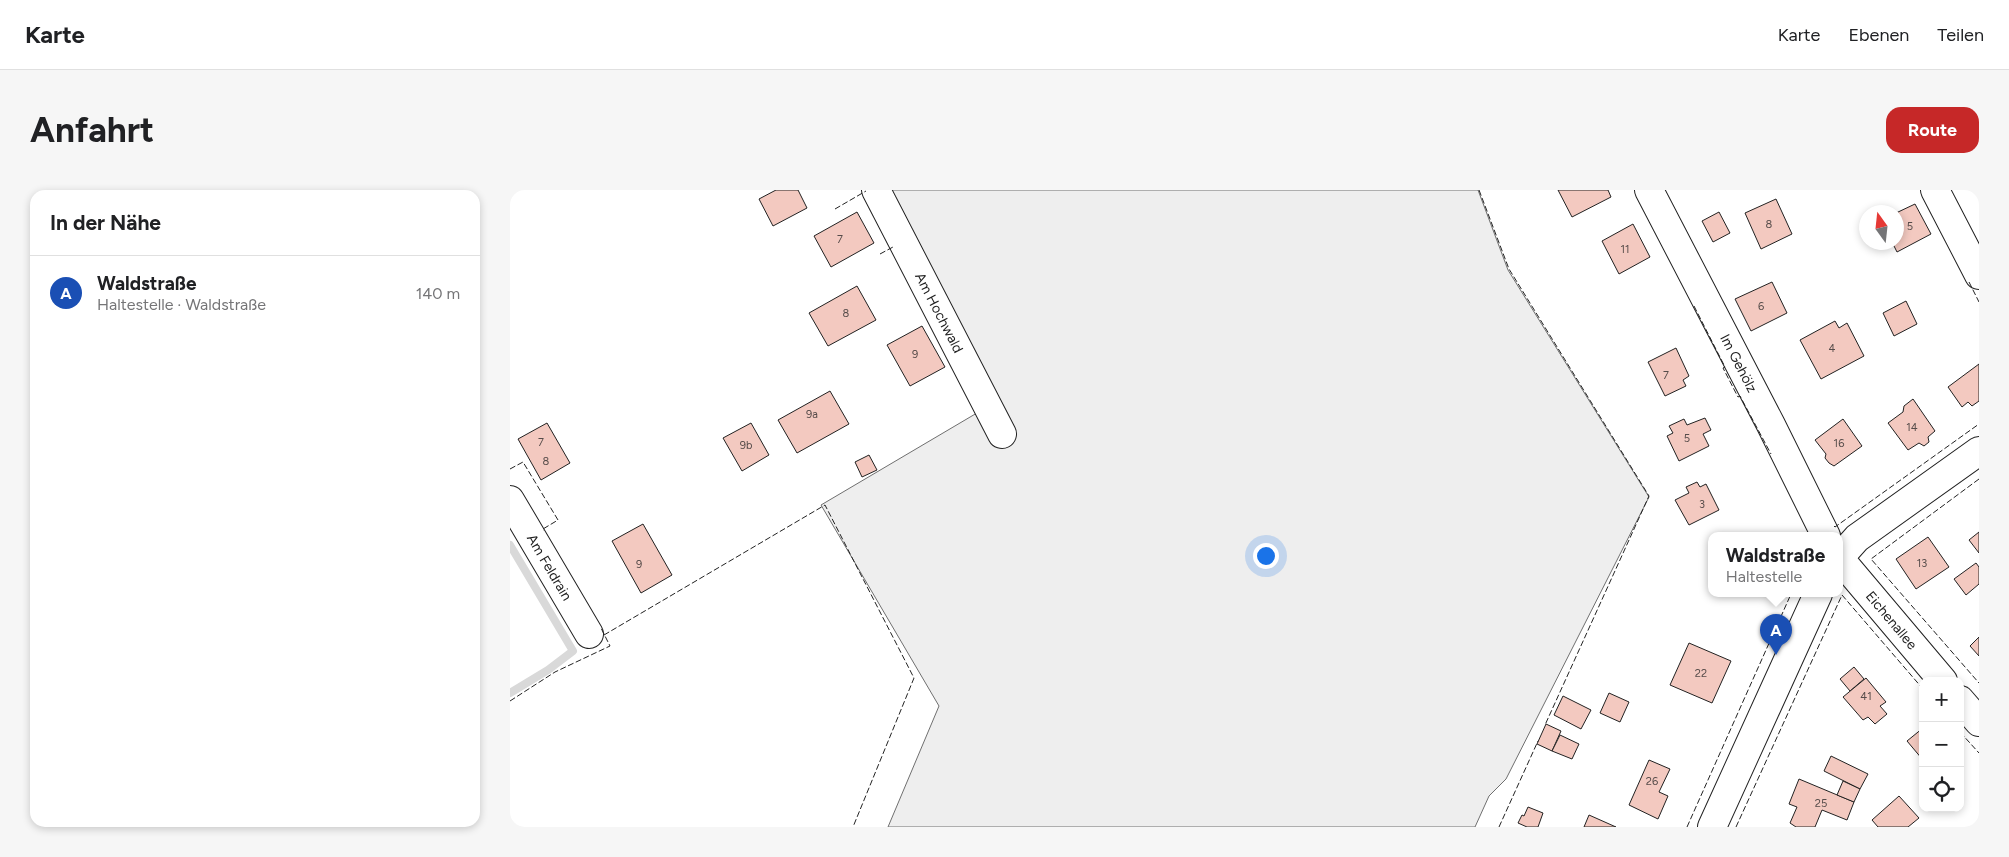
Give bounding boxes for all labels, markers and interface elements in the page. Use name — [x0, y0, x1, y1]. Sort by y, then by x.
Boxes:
text: Karte — [25, 20, 85, 49]
text: Karte — [1778, 24, 1820, 46]
text: Ebenen — [1848, 24, 1909, 46]
text: Teilen — [1937, 24, 1984, 46]
button: Route — [1886, 107, 1979, 153]
text: Anfahrt — [30, 109, 154, 151]
north arrow — [1859, 205, 1904, 250]
text: In der Nähe — [50, 210, 161, 235]
house number: 8 — [1766, 218, 1773, 231]
house number: 5 — [1907, 220, 1913, 233]
house number: 7 — [837, 233, 843, 246]
house number: 11 — [1620, 243, 1630, 256]
street label: Am Hochwald — [911, 270, 967, 356]
text: Waldstraße — [97, 272, 197, 295]
text: A — [60, 284, 72, 303]
text: 140 m — [416, 284, 460, 303]
text: Haltestelle · Waldstraße — [97, 295, 266, 314]
house number: 6 — [1758, 300, 1764, 313]
house number: 8 — [843, 307, 850, 320]
street label: Im Gehölz — [1716, 331, 1761, 395]
house number: 4 — [1829, 342, 1836, 355]
house number: 9 — [912, 348, 918, 361]
house number: 7 — [1663, 369, 1669, 382]
house number: 9a — [806, 408, 818, 421]
house number: 14 — [1906, 421, 1918, 434]
house number: 5 — [1684, 432, 1690, 445]
house number: 7 — [538, 436, 544, 449]
house number: 16 — [1834, 437, 1844, 450]
house number: 9b — [740, 439, 752, 452]
house number: 8 — [543, 455, 550, 468]
house number: 3 — [1699, 498, 1705, 511]
street label: Am Feldrain — [523, 531, 575, 604]
popup — [1708, 532, 1843, 597]
your location — [1253, 543, 1279, 569]
text: Waldstraße — [1726, 544, 1825, 567]
house number: 13 — [1917, 557, 1927, 570]
house number: 9 — [636, 558, 642, 571]
text: Haltestelle — [1726, 567, 1802, 586]
street label: Eichenallee — [1862, 588, 1921, 653]
pin: A — [1760, 614, 1792, 655]
house number: 22 — [1695, 667, 1707, 680]
map controls — [1919, 677, 1964, 812]
button: + — [1919, 677, 1964, 722]
house number: 41 — [1860, 690, 1872, 703]
button: − — [1919, 722, 1964, 767]
button: locate — [1919, 767, 1964, 812]
house number: 26 — [1646, 775, 1658, 788]
house number: 25 — [1815, 797, 1827, 810]

